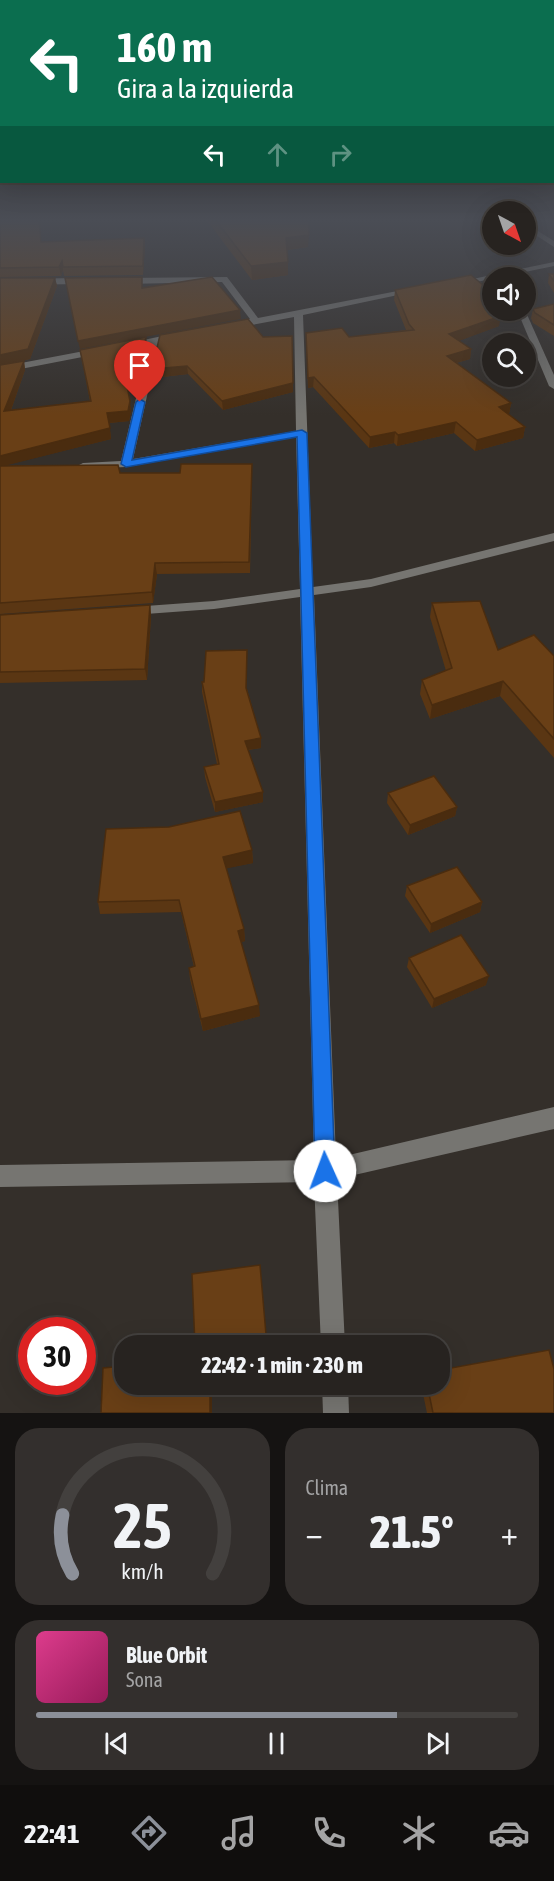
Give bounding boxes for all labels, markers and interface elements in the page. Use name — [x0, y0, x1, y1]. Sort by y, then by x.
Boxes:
text: 160 m — [117, 23, 212, 71]
icon: left — [18, 24, 96, 102]
text: Gira a la izquierda — [117, 73, 294, 104]
icon: left — [198, 138, 231, 171]
icon: ahead — [261, 138, 294, 171]
icon: right — [324, 138, 357, 171]
north arrow — [482, 201, 536, 255]
map controls — [482, 201, 536, 387]
button: sound — [482, 267, 536, 321]
button: search — [482, 333, 536, 387]
pin — [114, 340, 165, 402]
icon: arrive — [123, 349, 156, 382]
position arrow — [293, 1139, 357, 1203]
speed limit sign: 30 — [18, 1317, 96, 1395]
text: 22:42 · 1 min · 230 m — [201, 1352, 363, 1378]
text: Clima — [306, 1476, 348, 1499]
text: 25 — [113, 1490, 172, 1561]
text: 21.5° — [370, 1506, 454, 1558]
text: − — [306, 1514, 323, 1552]
text: + — [501, 1514, 518, 1552]
text: km/h — [121, 1559, 164, 1584]
text: Blue Orbit — [126, 1642, 207, 1668]
text: Sona — [126, 1668, 163, 1691]
icon: previous — [100, 1727, 133, 1760]
icon: pause — [260, 1727, 293, 1760]
icon: next — [421, 1727, 454, 1760]
icon: directions — [128, 1812, 170, 1854]
icon: music — [218, 1812, 260, 1854]
icon: phone — [308, 1812, 350, 1854]
icon: climate — [398, 1812, 440, 1854]
icon: car — [488, 1812, 530, 1854]
text: 22:41 — [24, 1818, 80, 1849]

